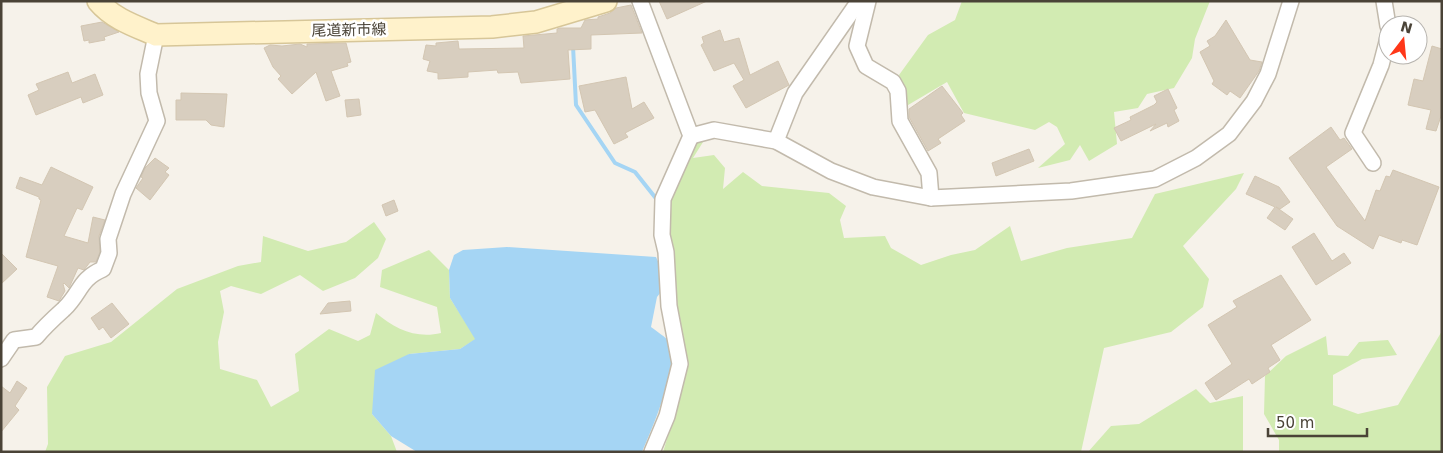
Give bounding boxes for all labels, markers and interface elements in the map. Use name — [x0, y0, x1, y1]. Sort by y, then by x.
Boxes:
north arrow — [1378, 15, 1428, 65]
text: N — [1399, 18, 1414, 37]
street label: 尾道新市線 — [311, 20, 387, 40]
scale bar — [1268, 406, 1367, 438]
text: 50 m — [1276, 414, 1314, 432]

